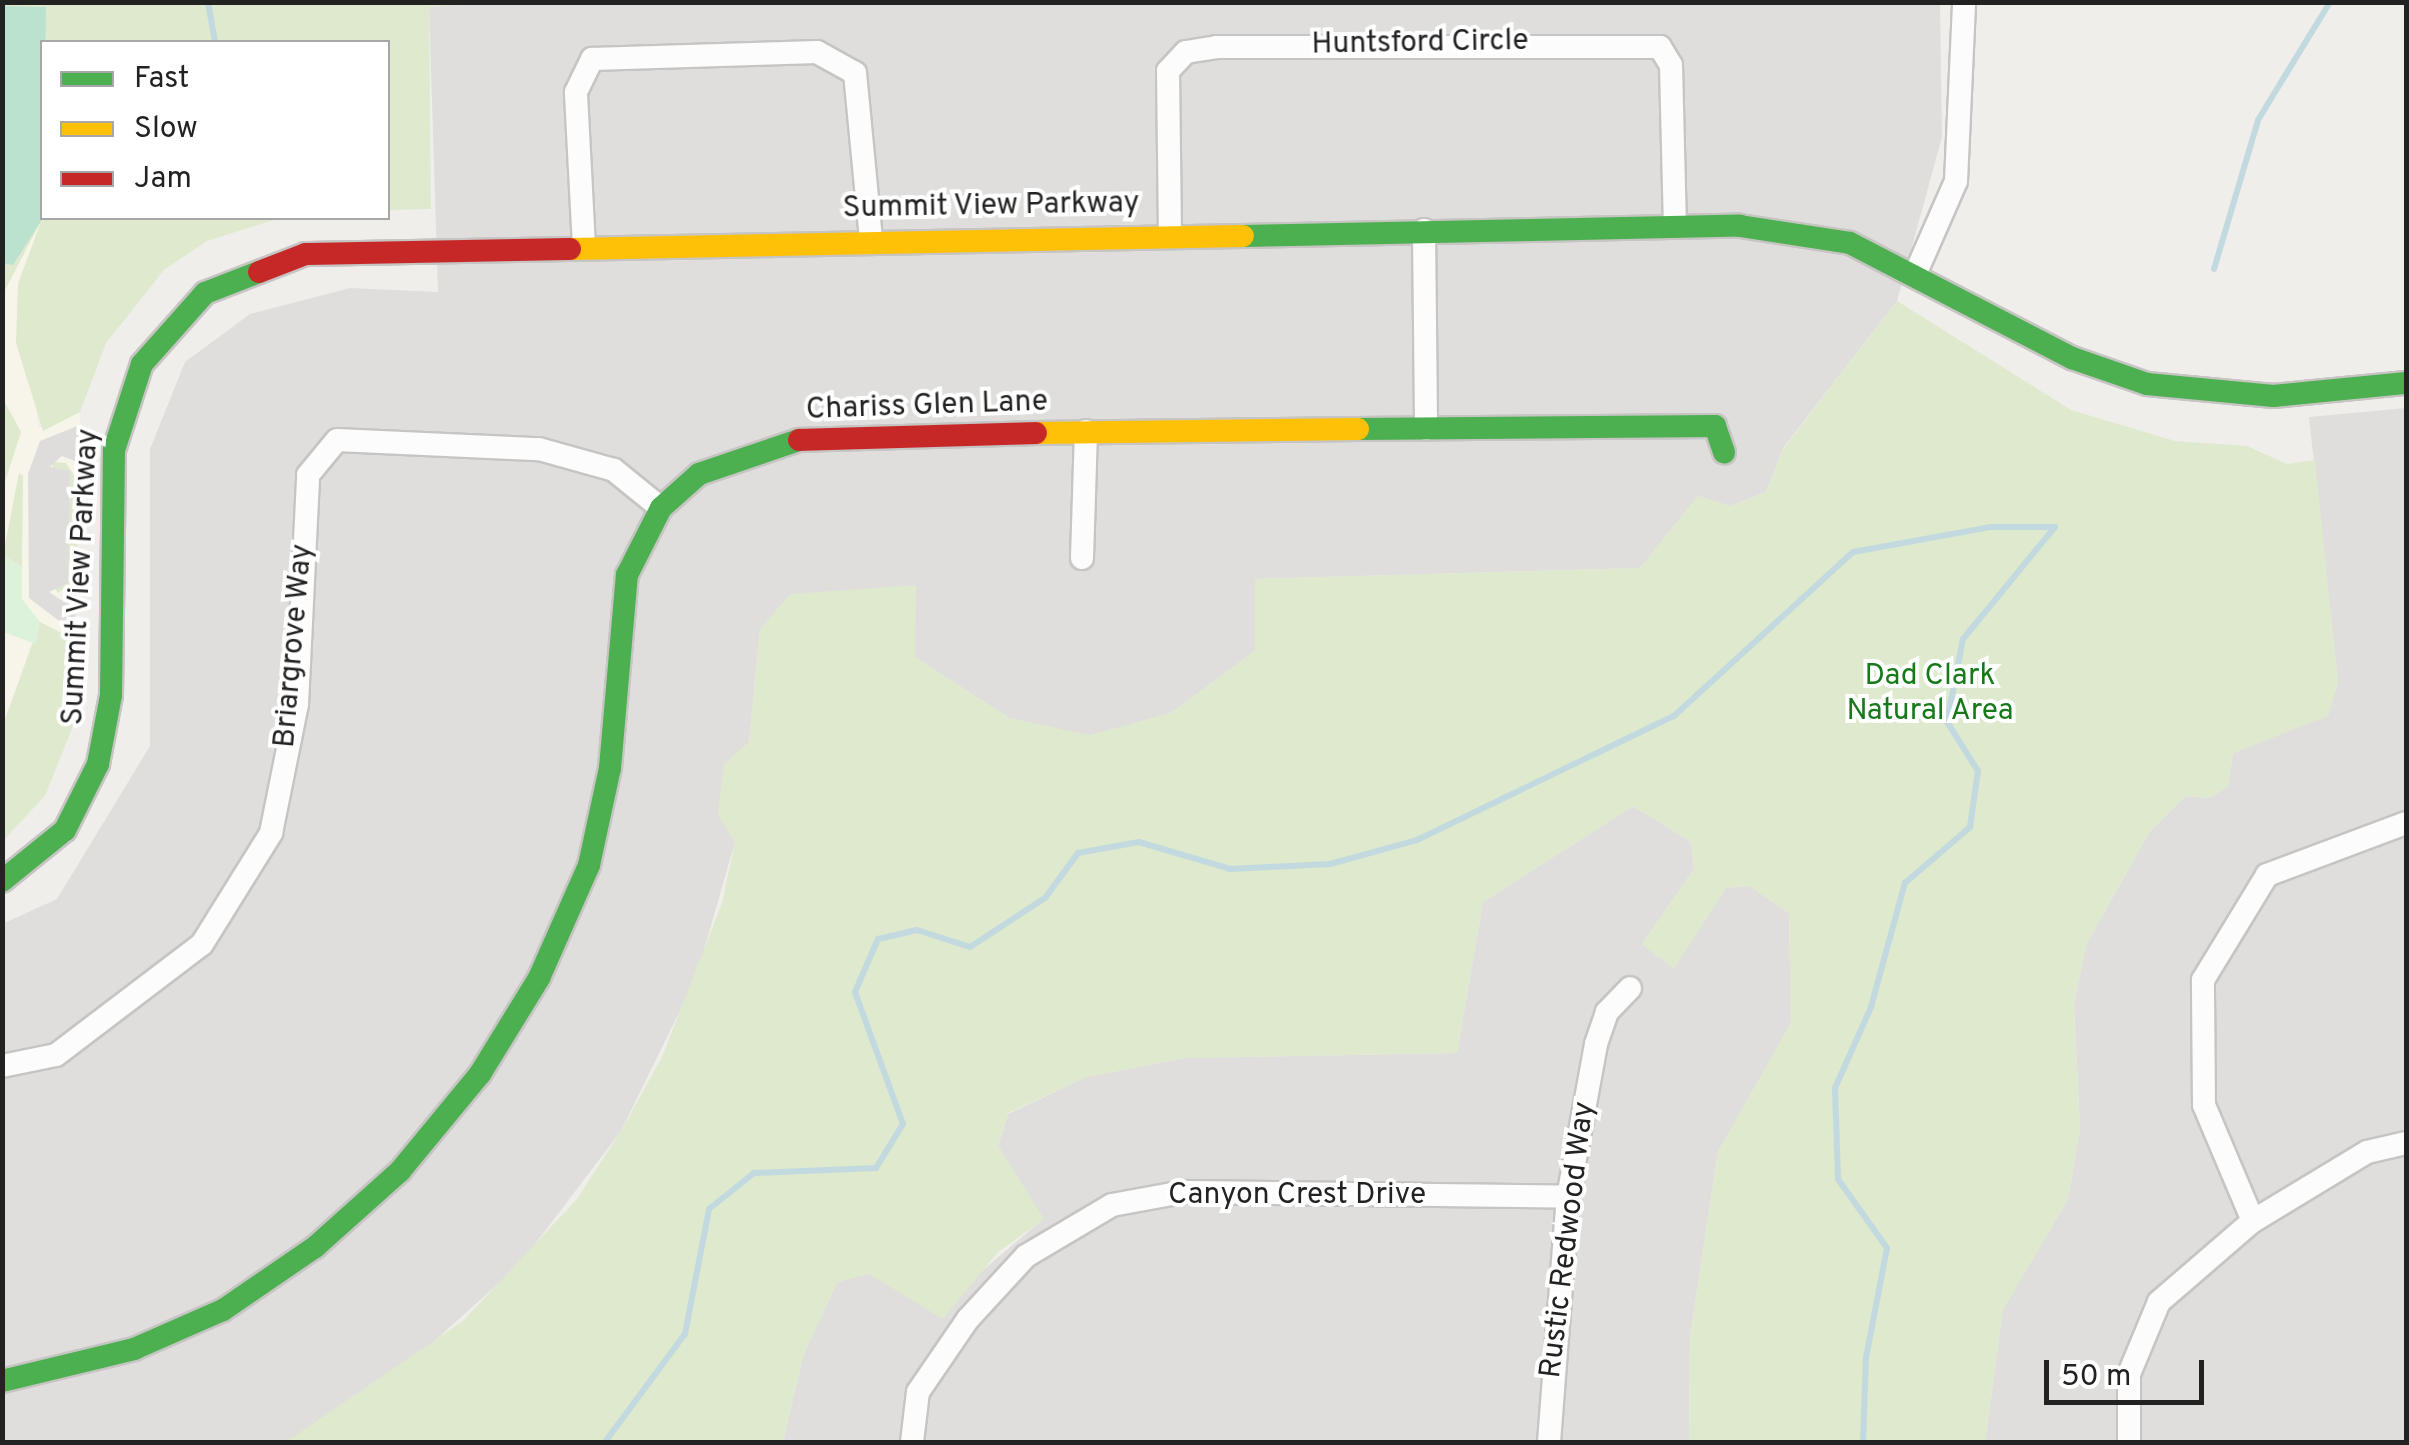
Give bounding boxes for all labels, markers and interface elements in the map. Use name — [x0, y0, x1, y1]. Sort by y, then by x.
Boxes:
street label: Huntsford Circle — [1311, 24, 1529, 64]
legend — [40, 40, 390, 220]
text: Fast — [134, 61, 189, 98]
text: Slow — [134, 111, 198, 148]
text: Jam — [134, 161, 192, 198]
street label: Summit View Parkway — [842, 186, 1140, 228]
street label: Chariss Glen Lane — [805, 385, 1049, 429]
street label: Summit View Parkway — [56, 427, 108, 727]
street label: Briargrove Way — [268, 542, 322, 750]
park label: Dad Clark Natural Area — [1846, 659, 2014, 730]
street label: Rustic Redwood Way — [1534, 1099, 1604, 1381]
street label: Canyon Crest Drive — [1168, 1178, 1426, 1214]
scale bar — [2049, 1340, 2209, 1402]
text: 50 m — [2061, 1359, 2131, 1396]

